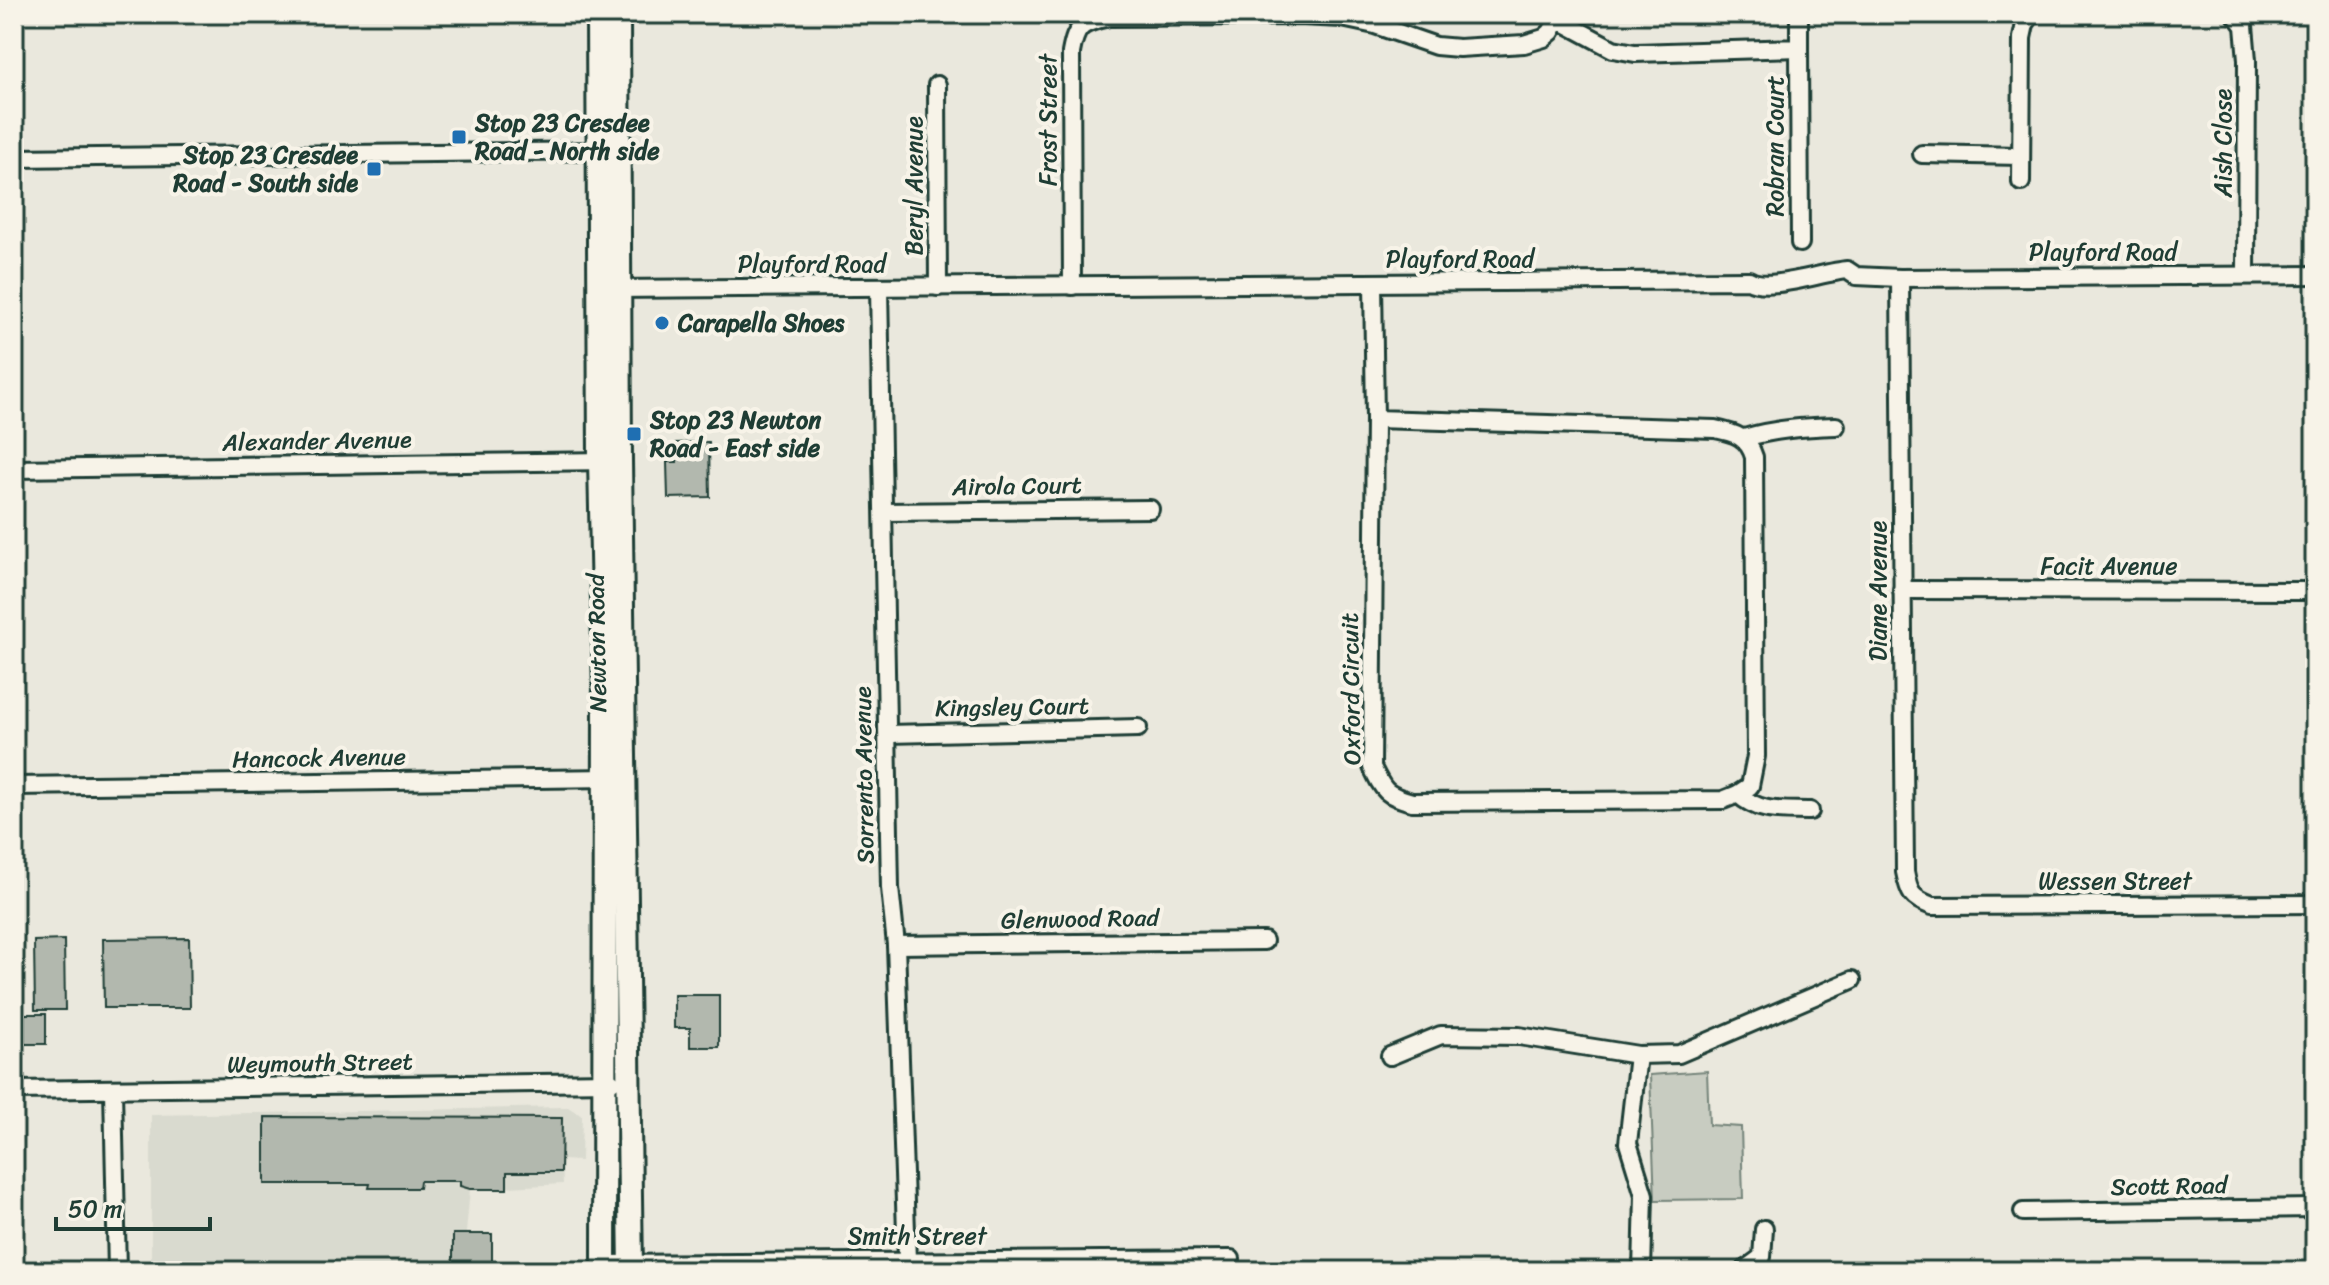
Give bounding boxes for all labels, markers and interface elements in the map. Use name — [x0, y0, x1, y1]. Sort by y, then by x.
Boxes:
street label: Frost Street — [1027, 53, 1069, 186]
street label: Robran Court — [1754, 75, 1796, 217]
street label: Aish Close — [2202, 88, 2244, 198]
place label: Stop 23 Cresdee Road - North side — [474, 102, 660, 172]
street label: Beryl Avenue — [893, 116, 935, 256]
marker: Stop 23 Cresdee Road - North side — [450, 128, 468, 146]
place label: Stop 23 Cresdee Road - South side — [172, 134, 358, 204]
marker: Stop 23 Cresdee Road - South side — [365, 160, 383, 178]
street label: Playford Road — [2029, 231, 2179, 273]
street label: Playford Road — [1386, 238, 1536, 280]
street label: Playford Road — [738, 243, 888, 285]
place label: Carapella Shoes — [677, 302, 846, 344]
marker: Carapella Shoes — [653, 314, 671, 332]
place label: Stop 23 Newton Road - East side — [649, 399, 821, 469]
street label: Alexander Avenue — [221, 418, 412, 464]
marker: Stop 23 Newton Road - East side — [625, 425, 643, 443]
street label: Airola Court — [951, 464, 1082, 508]
street label: Diane Avenue — [1857, 520, 1899, 661]
street label: Facit Avenue — [2040, 545, 2178, 587]
street label: Newton Road — [575, 571, 619, 713]
street label: Oxford Circuit — [1329, 612, 1373, 766]
street label: Sorrento Avenue — [841, 685, 887, 864]
street label: Kingsley Court — [935, 685, 1089, 729]
street label: Hancock Avenue — [232, 735, 406, 781]
street label: Wessen Street — [2038, 860, 2193, 902]
street label: Glenwood Road — [1001, 897, 1161, 941]
street label: Weymouth Street — [227, 1040, 413, 1086]
street label: Scott Road — [2110, 1164, 2230, 1208]
scale bar — [56, 1181, 210, 1231]
text: 50 m — [68, 1188, 123, 1230]
street label: Smith Street — [847, 1215, 988, 1257]

